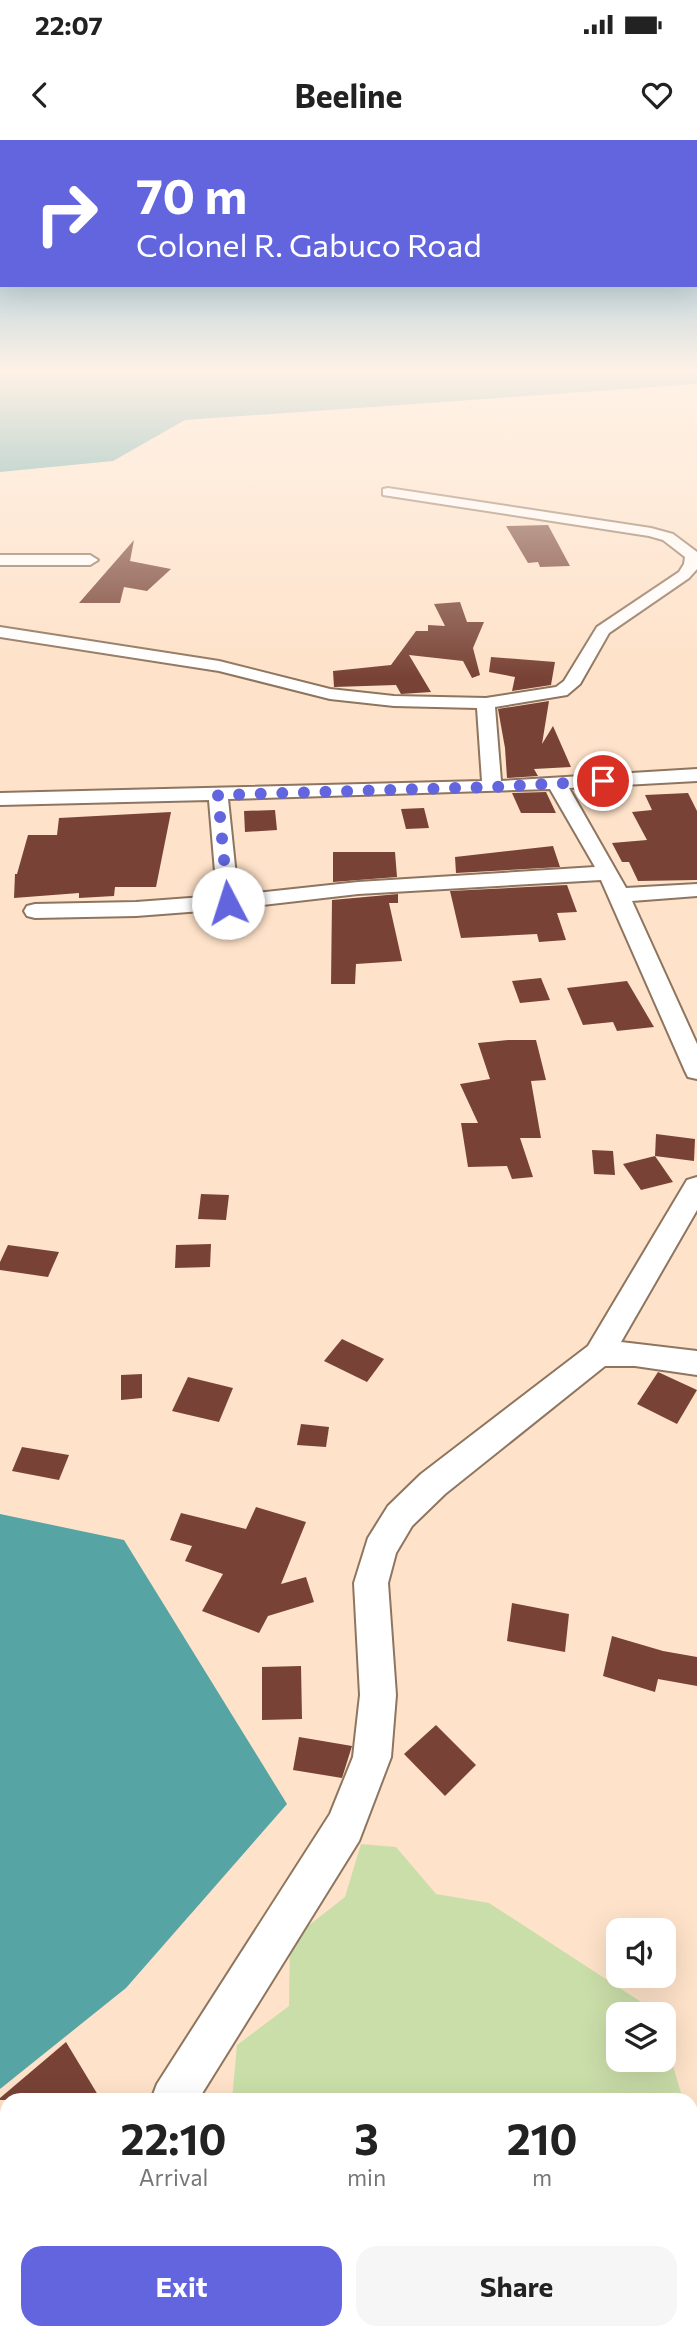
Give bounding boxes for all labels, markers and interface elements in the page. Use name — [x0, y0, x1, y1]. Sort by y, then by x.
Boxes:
text: 22:07 — [35, 9, 103, 40]
text: Beeline — [295, 75, 402, 115]
icon: back — [21, 76, 59, 114]
icon: heart — [638, 76, 676, 114]
text: 70 m — [136, 164, 247, 224]
icon: right — [21, 168, 112, 259]
text: Colonel R. Gabuco Road — [136, 224, 482, 264]
pin — [573, 751, 633, 811]
icon: arrive — [584, 762, 622, 800]
position arrow — [191, 866, 265, 940]
map controls — [606, 1918, 676, 2072]
button: sound — [606, 1918, 676, 1988]
button: layers — [606, 2002, 676, 2072]
text: 22:10 — [121, 2112, 226, 2164]
text: 3 — [354, 2112, 379, 2164]
text: 210 — [507, 2112, 577, 2164]
text: Arrival — [139, 2163, 208, 2191]
text: min — [347, 2163, 386, 2191]
text: m — [532, 2163, 552, 2191]
button: Exit — [21, 2246, 342, 2326]
button: Share — [356, 2246, 677, 2326]

